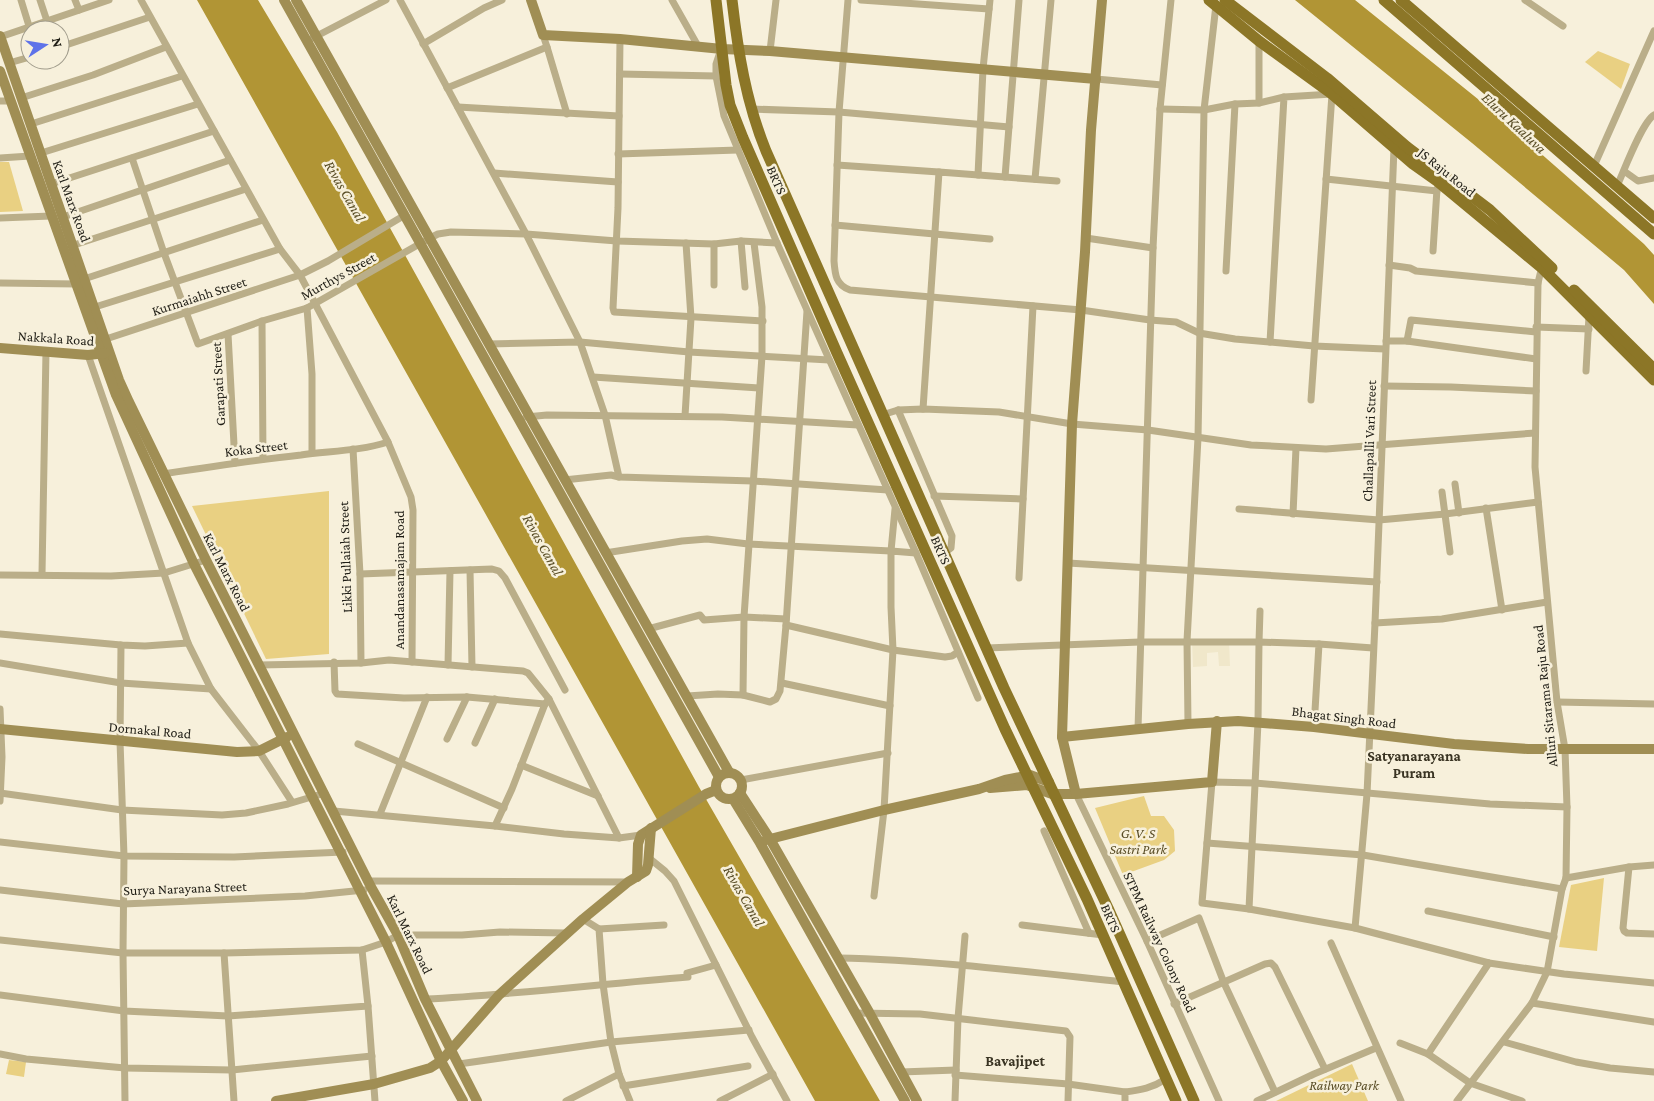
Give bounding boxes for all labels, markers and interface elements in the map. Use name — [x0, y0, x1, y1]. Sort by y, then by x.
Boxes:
north arrow — [20, 20, 70, 70]
text: N — [49, 36, 67, 49]
water label: Eluru Kaaluva — [1479, 89, 1549, 157]
street label: JS Raju Road — [1413, 143, 1479, 201]
street label: Karl Marx Road — [50, 158, 94, 245]
water label: Rivas Canal — [321, 158, 369, 224]
street label: BRTS — [764, 163, 790, 197]
street label: Murthys Street — [298, 249, 379, 303]
street label: Kurmaiahh Street — [150, 273, 249, 319]
street label: Nakkala Road — [17, 327, 95, 349]
street label: Garapati Street — [208, 341, 228, 426]
street label: Challapalli Vari Street — [1359, 380, 1379, 502]
street label: Koka Street — [224, 436, 289, 460]
street label: Likki Pullaiah Street — [335, 501, 355, 613]
street label: Anandanasamajam Road — [391, 510, 408, 650]
water label: Rivas Canal — [520, 512, 566, 579]
street label: Karl Marx Road — [200, 530, 254, 615]
street label: BRTS — [928, 533, 954, 567]
street label: Alluri Sitarama Raju Road — [1530, 623, 1561, 768]
street label: Bhagat Singh Road — [1291, 703, 1398, 731]
street label: Dornakal Road — [108, 718, 193, 742]
district label: Satyanarayana Puram — [1367, 748, 1462, 781]
park label: G. V. S Sastri Park — [1109, 825, 1167, 857]
water label: Rivas Canal — [720, 863, 768, 929]
street label: STPM Railway Colony Road — [1120, 869, 1200, 1015]
street label: Surya Narayana Street — [123, 878, 247, 898]
street label: Karl Marx Road — [384, 892, 436, 977]
street label: BRTS — [1098, 901, 1124, 935]
district label: Bavajipet — [985, 1053, 1045, 1070]
park label: Railway Park — [1309, 1077, 1380, 1093]

